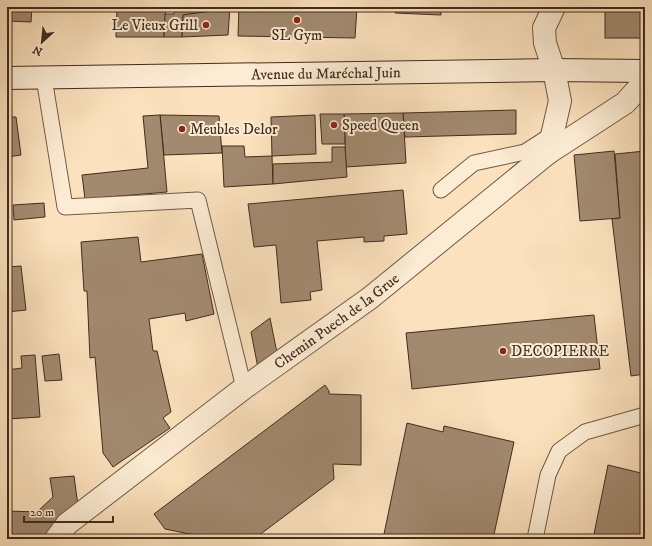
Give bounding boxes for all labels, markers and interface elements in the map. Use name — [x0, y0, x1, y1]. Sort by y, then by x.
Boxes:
marker: SL Gym — [292, 15, 302, 25]
place label: Le Vieux Grill — [112, 16, 198, 35]
marker: Le Vieux Grill — [201, 20, 211, 30]
north arrow — [22, 22, 62, 62]
place label: SL Gym — [272, 26, 322, 45]
text: N — [31, 42, 45, 58]
street label: Avenue du Maréchal Juin — [251, 63, 401, 84]
place label: Speed Queen — [342, 116, 419, 135]
place label: Meubles Delor — [190, 120, 278, 139]
marker: Speed Queen — [329, 120, 339, 130]
marker: Meubles Delor — [177, 124, 187, 134]
street label: Chemin Puech de la Grue — [270, 269, 403, 374]
place label: DECOPIERRE — [511, 342, 610, 361]
marker: DECOPIERRE — [498, 346, 508, 356]
scale bar — [24, 498, 113, 524]
text: 20 m — [30, 505, 54, 520]

